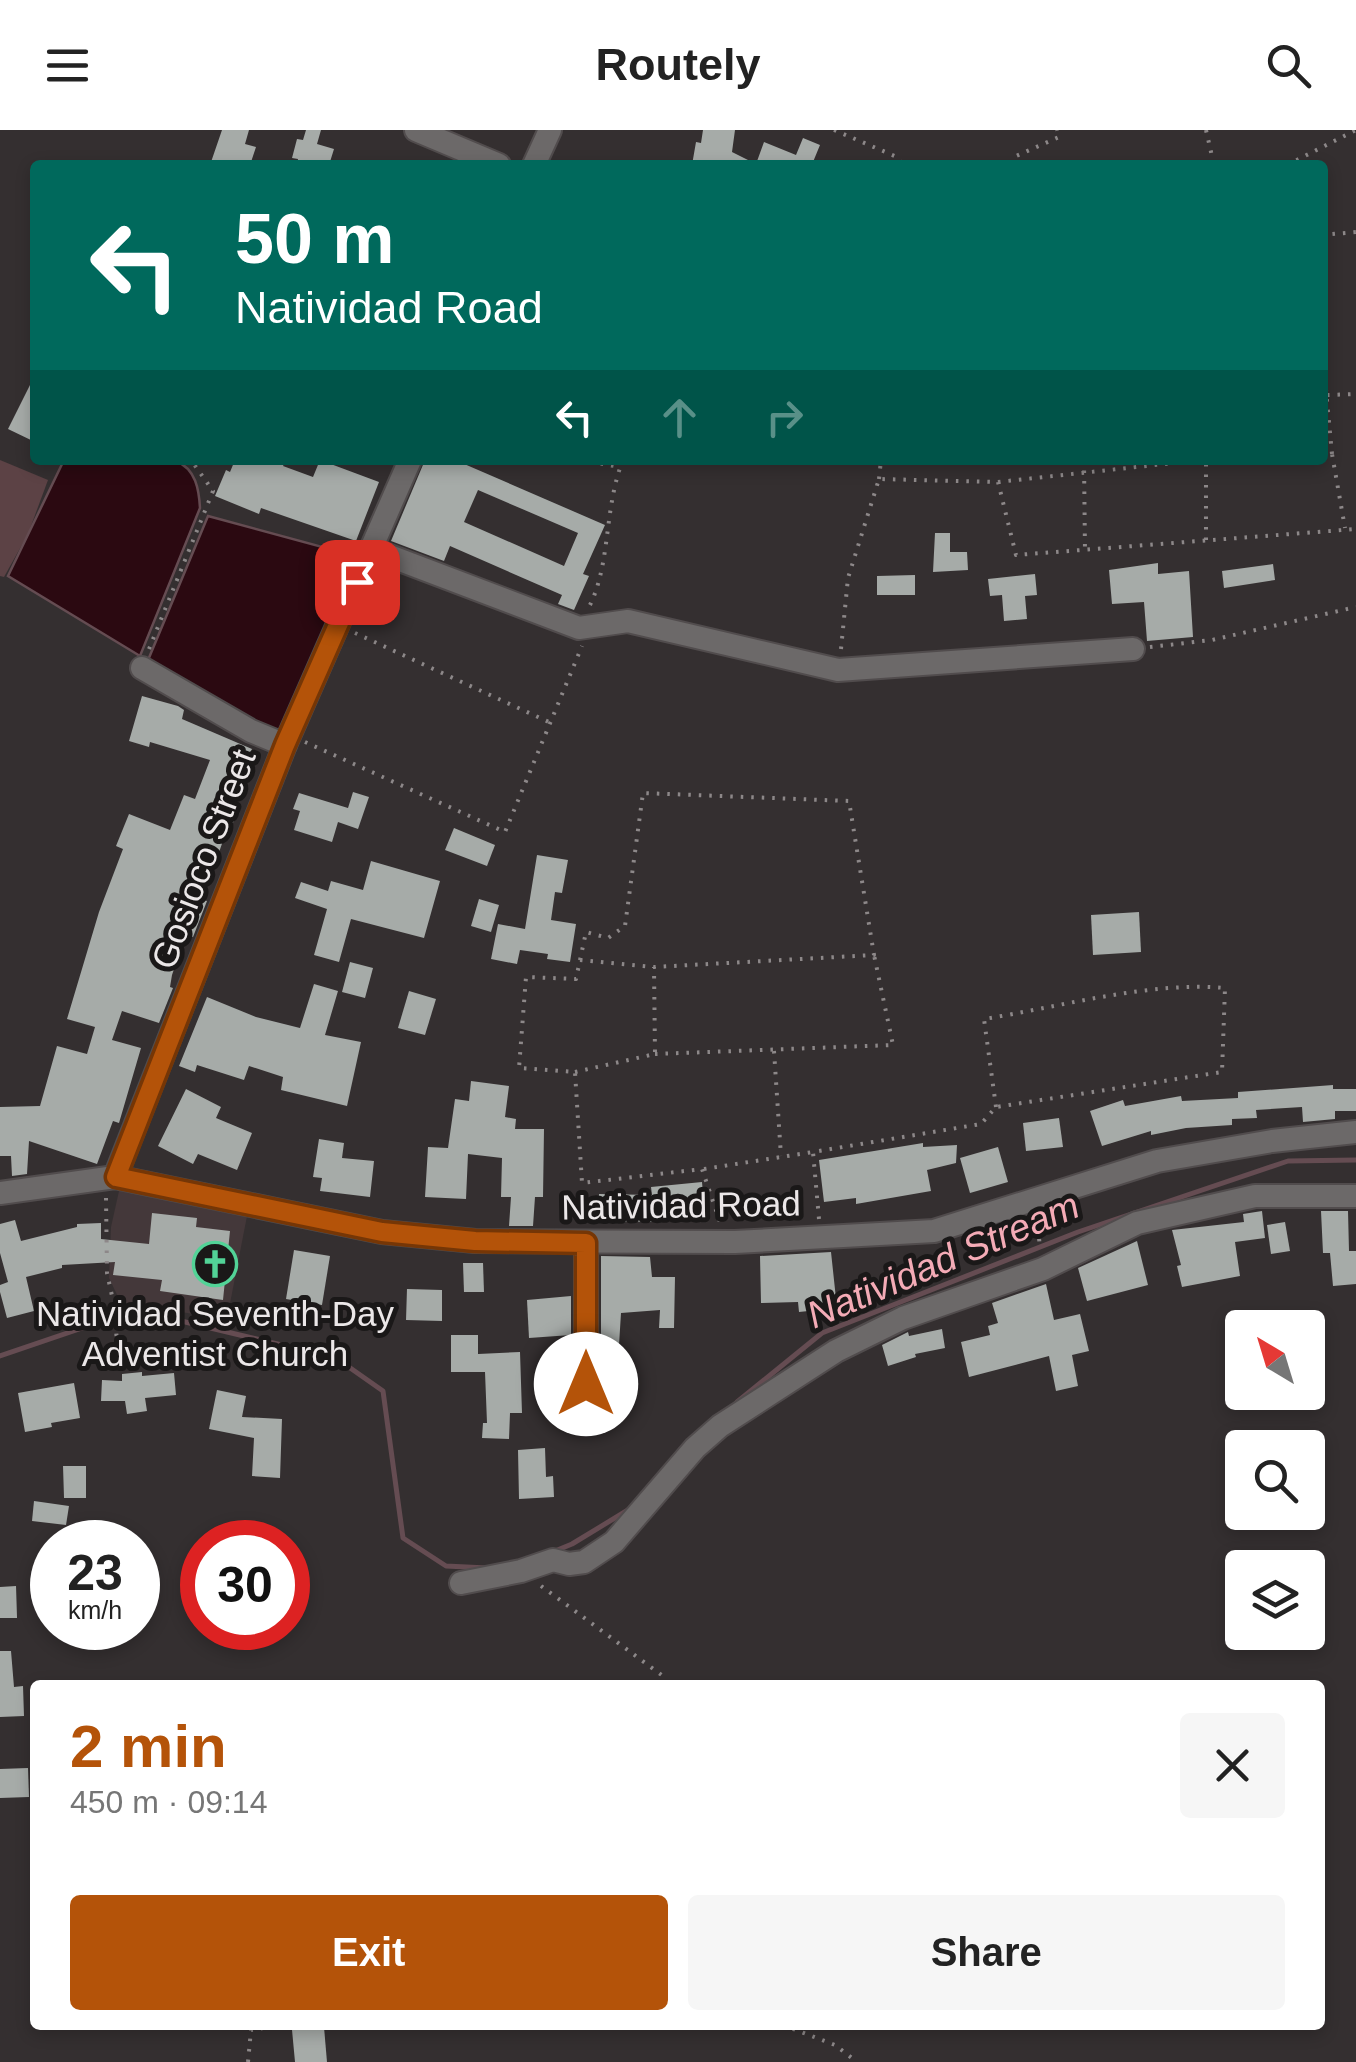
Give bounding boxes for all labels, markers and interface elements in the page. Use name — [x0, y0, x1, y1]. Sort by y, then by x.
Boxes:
icon: menu — [40, 38, 95, 93]
icon: search — [1261, 38, 1316, 93]
text: Routely — [595, 39, 761, 90]
icon: left — [70, 200, 200, 330]
text: 50 m — [235, 200, 395, 278]
text: Natividad Road — [235, 282, 543, 333]
icon: left — [547, 390, 602, 445]
icon: ahead — [652, 390, 707, 445]
icon: right — [757, 390, 812, 445]
pin — [315, 540, 400, 625]
icon: arrive — [330, 555, 385, 610]
street label: Gosioco Street — [143, 744, 263, 974]
street label: Natividad Road — [561, 1183, 801, 1227]
water label: Natividad Stream — [801, 1184, 1085, 1336]
church icon: Natividad Seventh-Day Adventist Church — [192, 1241, 238, 1287]
place label: Natividad Seventh-Day Adventist Church — [36, 1294, 394, 1373]
north arrow — [1225, 1310, 1325, 1410]
map controls — [1225, 1310, 1325, 1650]
position arrow — [534, 1332, 638, 1436]
button: search — [1225, 1430, 1325, 1530]
speed limit sign: 30 — [180, 1520, 310, 1650]
text: 23 — [67, 1545, 123, 1601]
button: layers — [1225, 1550, 1325, 1650]
text: km/h — [68, 1596, 122, 1624]
text: 2 min — [70, 1713, 227, 1780]
button: close — [1180, 1713, 1285, 1818]
text: 450 m · 09:14 — [70, 1784, 267, 1820]
button: Exit — [70, 1895, 668, 2010]
button: Share — [688, 1895, 1285, 2010]

